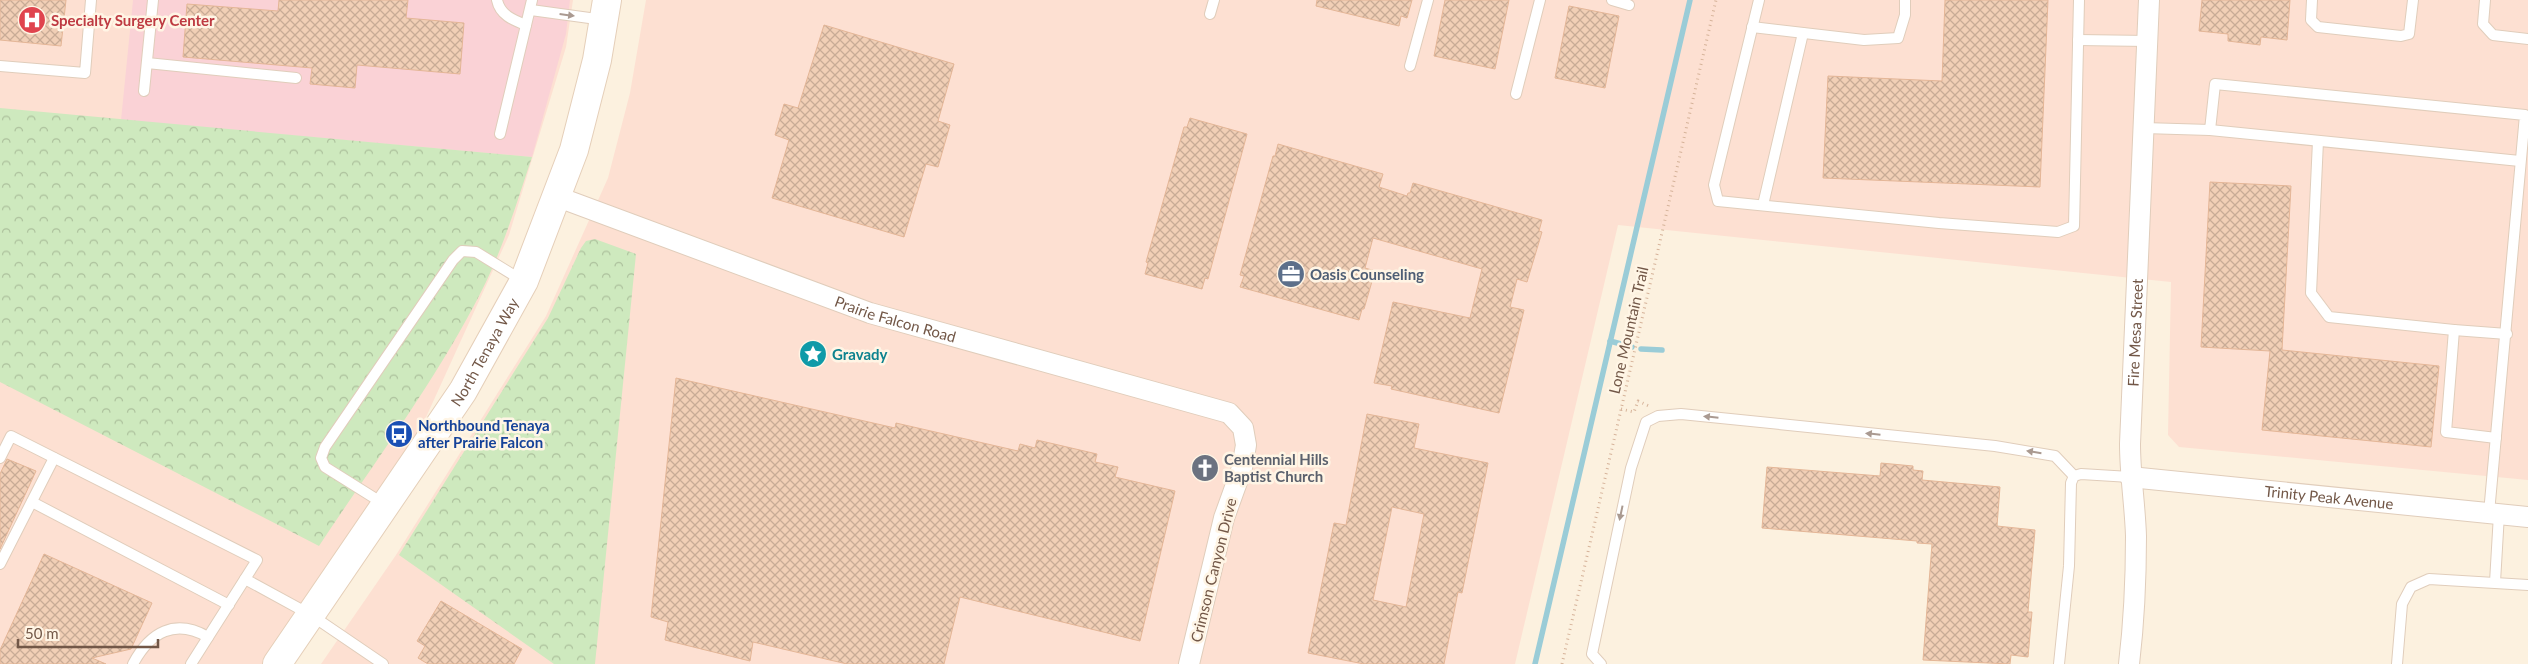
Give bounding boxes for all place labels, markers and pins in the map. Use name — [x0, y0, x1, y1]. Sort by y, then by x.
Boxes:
hospital icon: Specialty Surgery Center — [17, 5, 47, 35]
place label: Specialty Surgery Center — [51, 11, 215, 29]
office icon: Oasis Counseling — [1276, 259, 1306, 289]
place label: Oasis Counseling — [1310, 265, 1424, 283]
place icon: Gravady — [798, 339, 828, 369]
place label: Gravady — [832, 345, 888, 363]
place label: Northbound Tenaya after Prairie Falcon — [418, 416, 550, 451]
bus stop icon: Northbound Tenaya after Prairie Falcon — [384, 419, 414, 449]
place label: Centennial Hills Baptist Church — [1224, 450, 1329, 485]
church icon: Centennial Hills Baptist Church — [1190, 453, 1220, 483]

